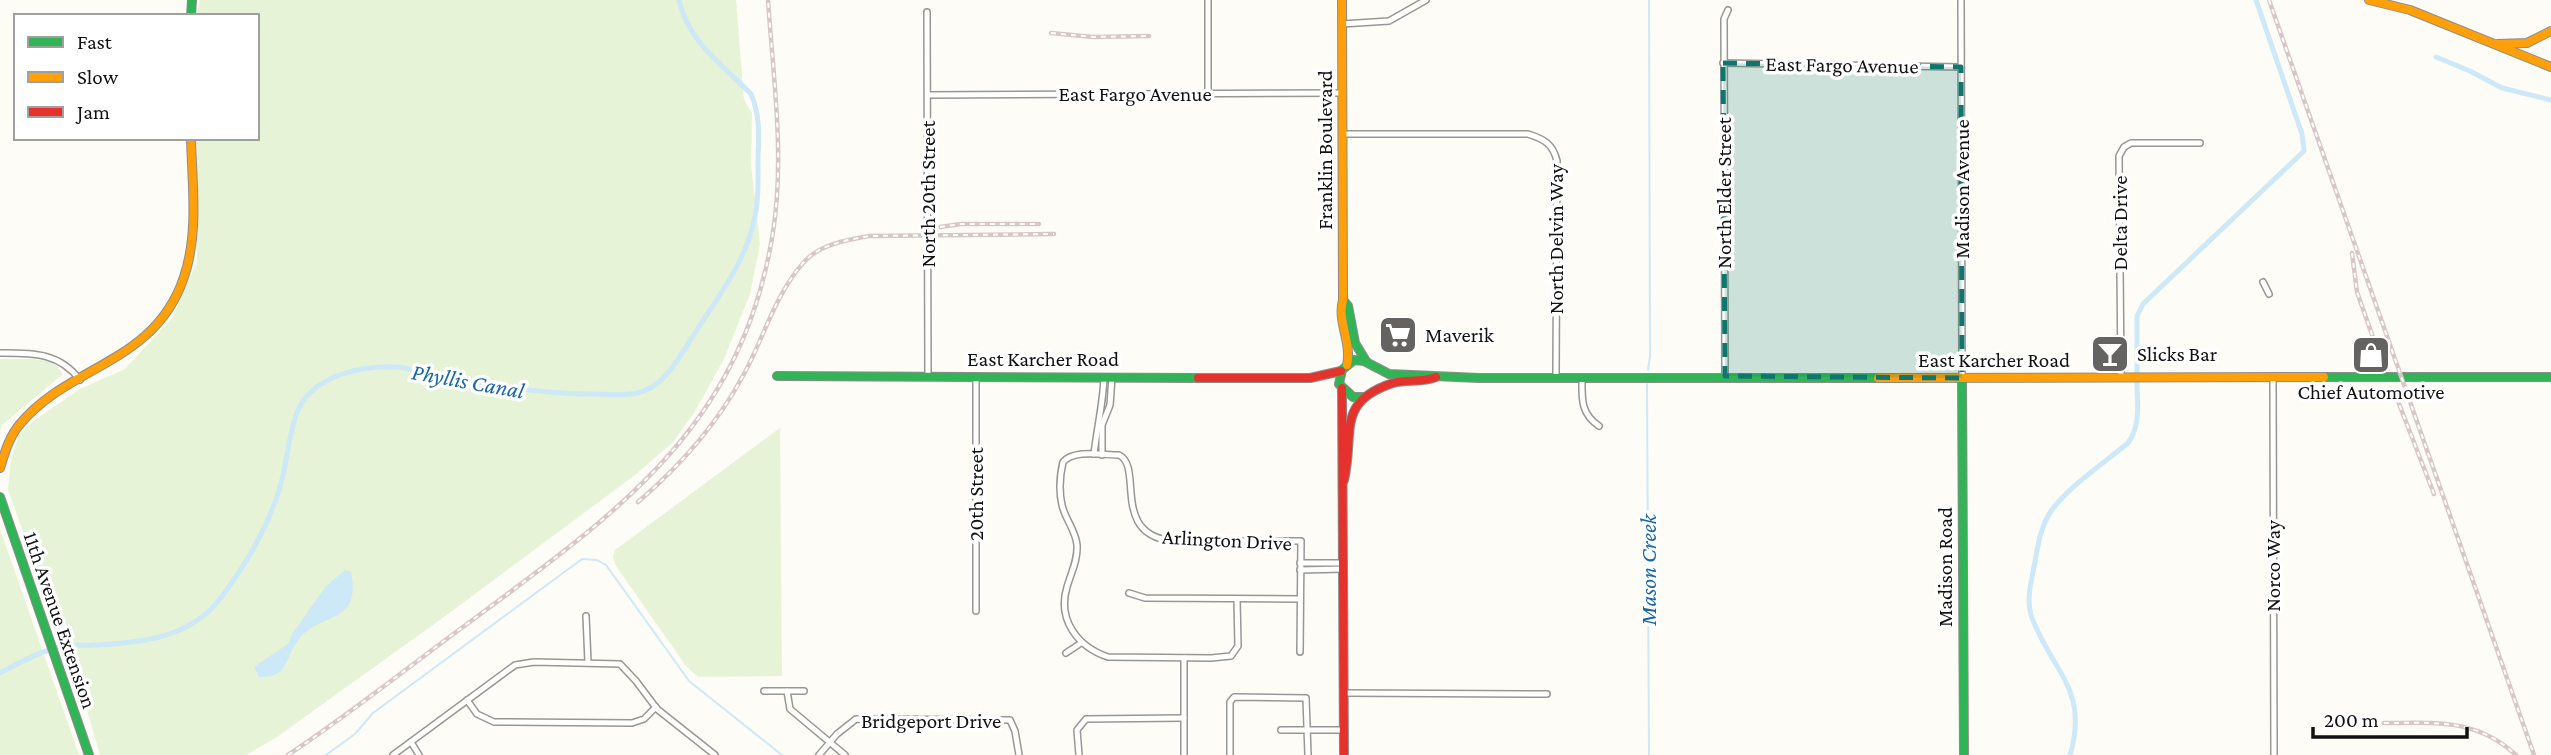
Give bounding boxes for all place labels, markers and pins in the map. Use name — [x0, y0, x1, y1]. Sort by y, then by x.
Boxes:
supermarket icon: Maverik — [1377, 314, 1419, 356]
place label: Maverik — [1425, 323, 1494, 347]
bar icon: Slicks Bar — [2089, 333, 2131, 375]
shop icon: Chief Automotive — [2350, 334, 2392, 376]
place label: Slicks Bar — [2137, 342, 2218, 366]
place label: Chief Automotive — [2297, 380, 2445, 404]

